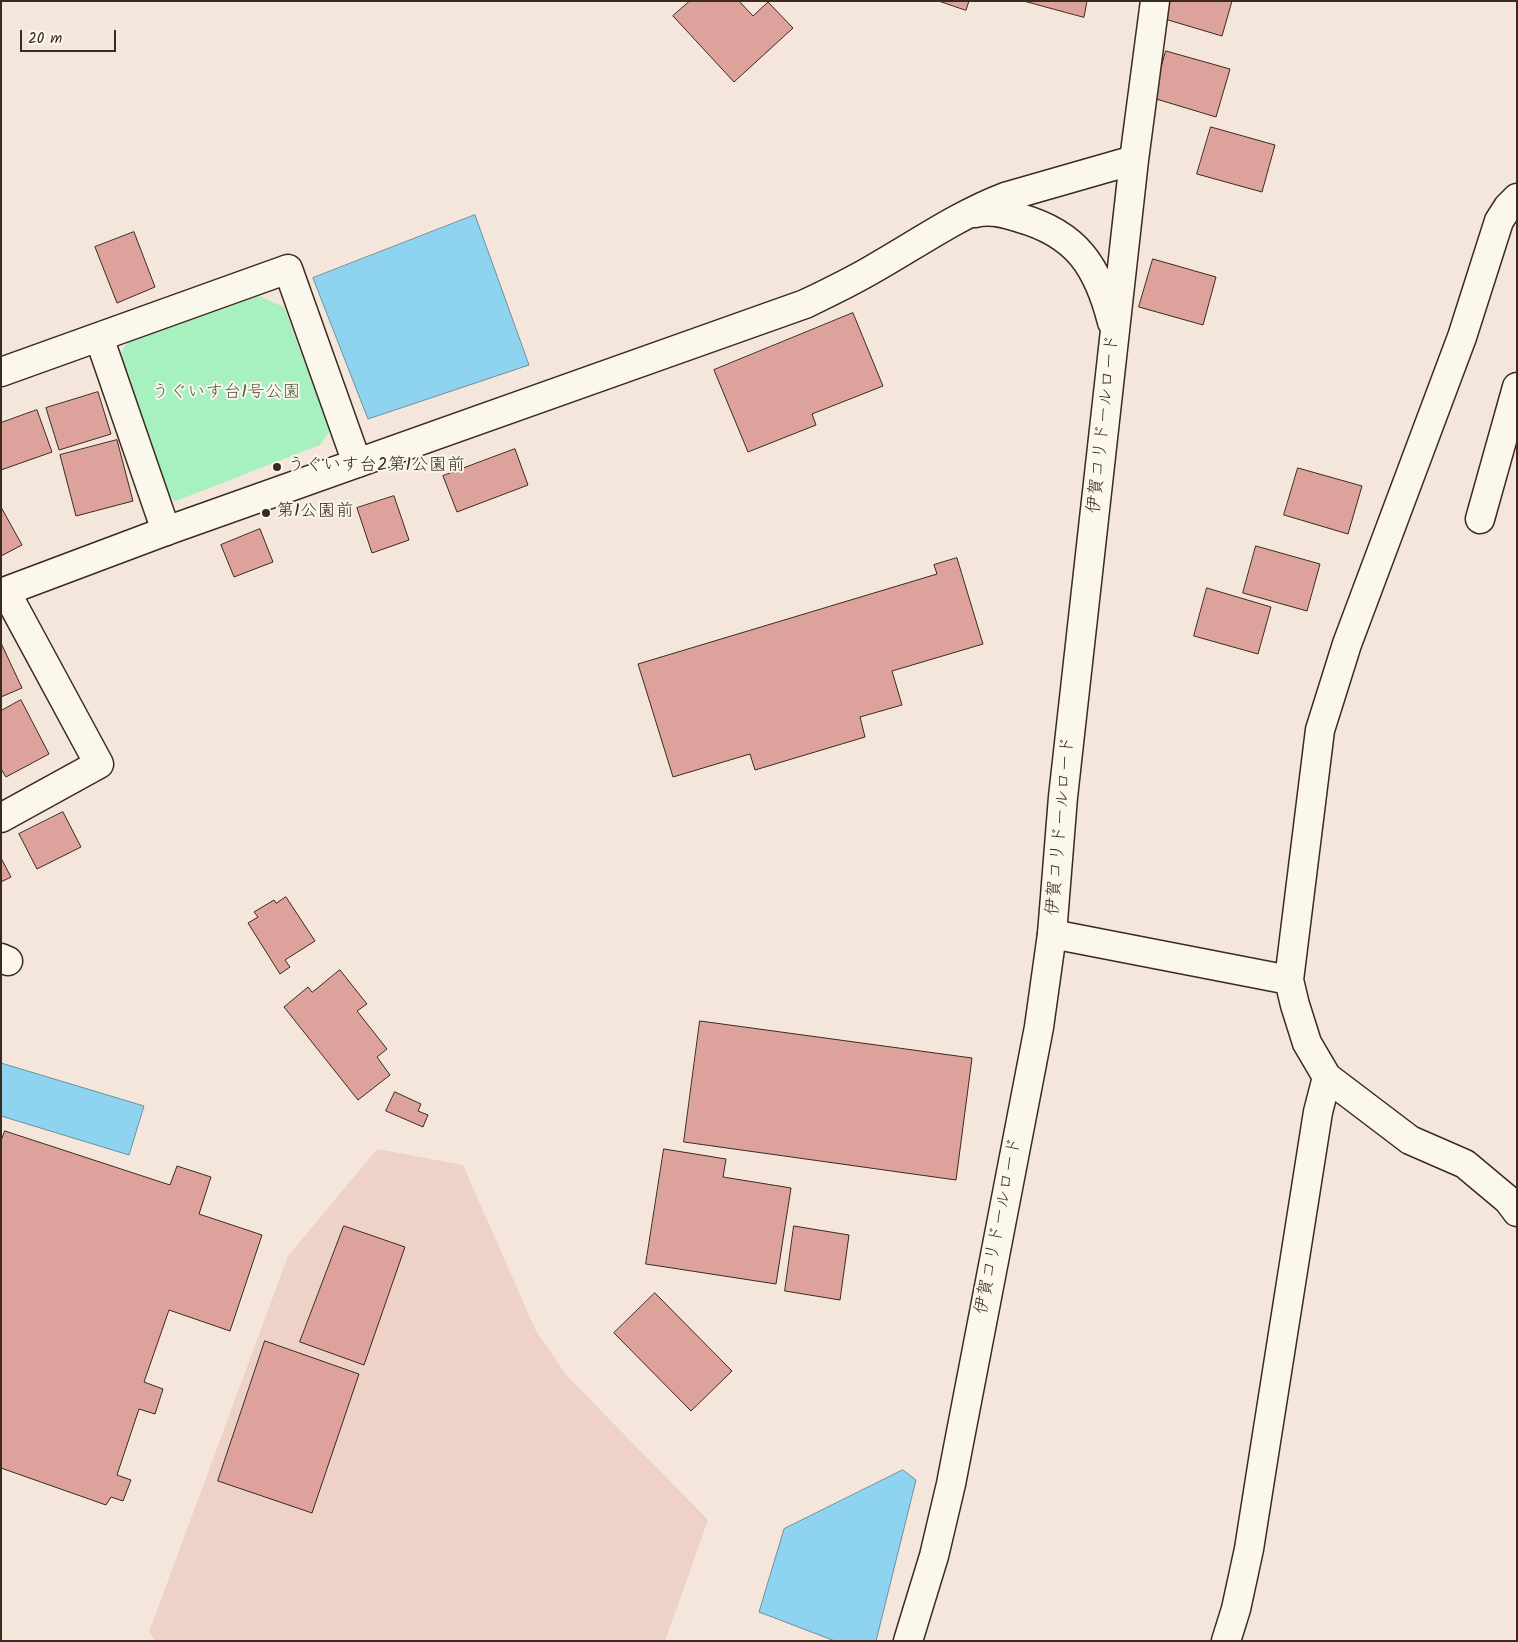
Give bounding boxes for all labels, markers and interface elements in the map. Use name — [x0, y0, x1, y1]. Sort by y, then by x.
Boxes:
scale bar — [22, 20, 119, 52]
text: 20 m — [28, 27, 62, 51]
street label: 伊賀コリドールロード — [1085, 333, 1125, 515]
park label: うぐいす台1号公園 — [151, 383, 301, 405]
place label: うぐいす台2第1公園前 — [287, 456, 465, 478]
marker: うぐいす台2第1公園前 — [271, 461, 283, 473]
place label: 第1公園前 — [276, 502, 354, 524]
marker: 第1公園前 — [260, 507, 272, 519]
street label: 伊賀コリドールロード — [1043, 735, 1081, 917]
street label: 伊賀コリドールロード — [972, 1136, 1028, 1316]

